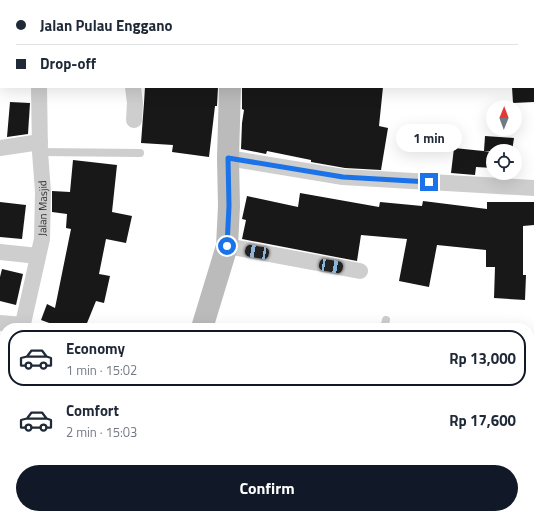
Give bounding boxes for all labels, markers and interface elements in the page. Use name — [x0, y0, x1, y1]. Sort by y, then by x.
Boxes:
text: Jalan Pulau Enggano — [40, 14, 173, 37]
text: Drop-off — [40, 52, 96, 75]
north arrow — [486, 100, 522, 136]
map controls — [486, 100, 522, 180]
callout: 1 min — [396, 124, 462, 152]
text: 1 min — [413, 128, 445, 148]
button: locate — [486, 144, 522, 180]
route end — [420, 173, 438, 191]
street label: Jalan Masjid — [34, 180, 51, 236]
route start — [218, 237, 236, 255]
car — [244, 244, 270, 260]
car — [318, 258, 344, 274]
text: Economy — [66, 337, 125, 360]
icon: car — [18, 340, 54, 376]
text: Rp 13,000 — [449, 347, 516, 370]
text: 1 min · 15:02 — [66, 360, 137, 380]
text: Comfort — [66, 399, 119, 422]
icon: car — [18, 402, 54, 438]
text: Rp 17,600 — [449, 409, 516, 432]
text: 2 min · 15:03 — [66, 422, 137, 442]
button: Confirm — [16, 465, 518, 511]

